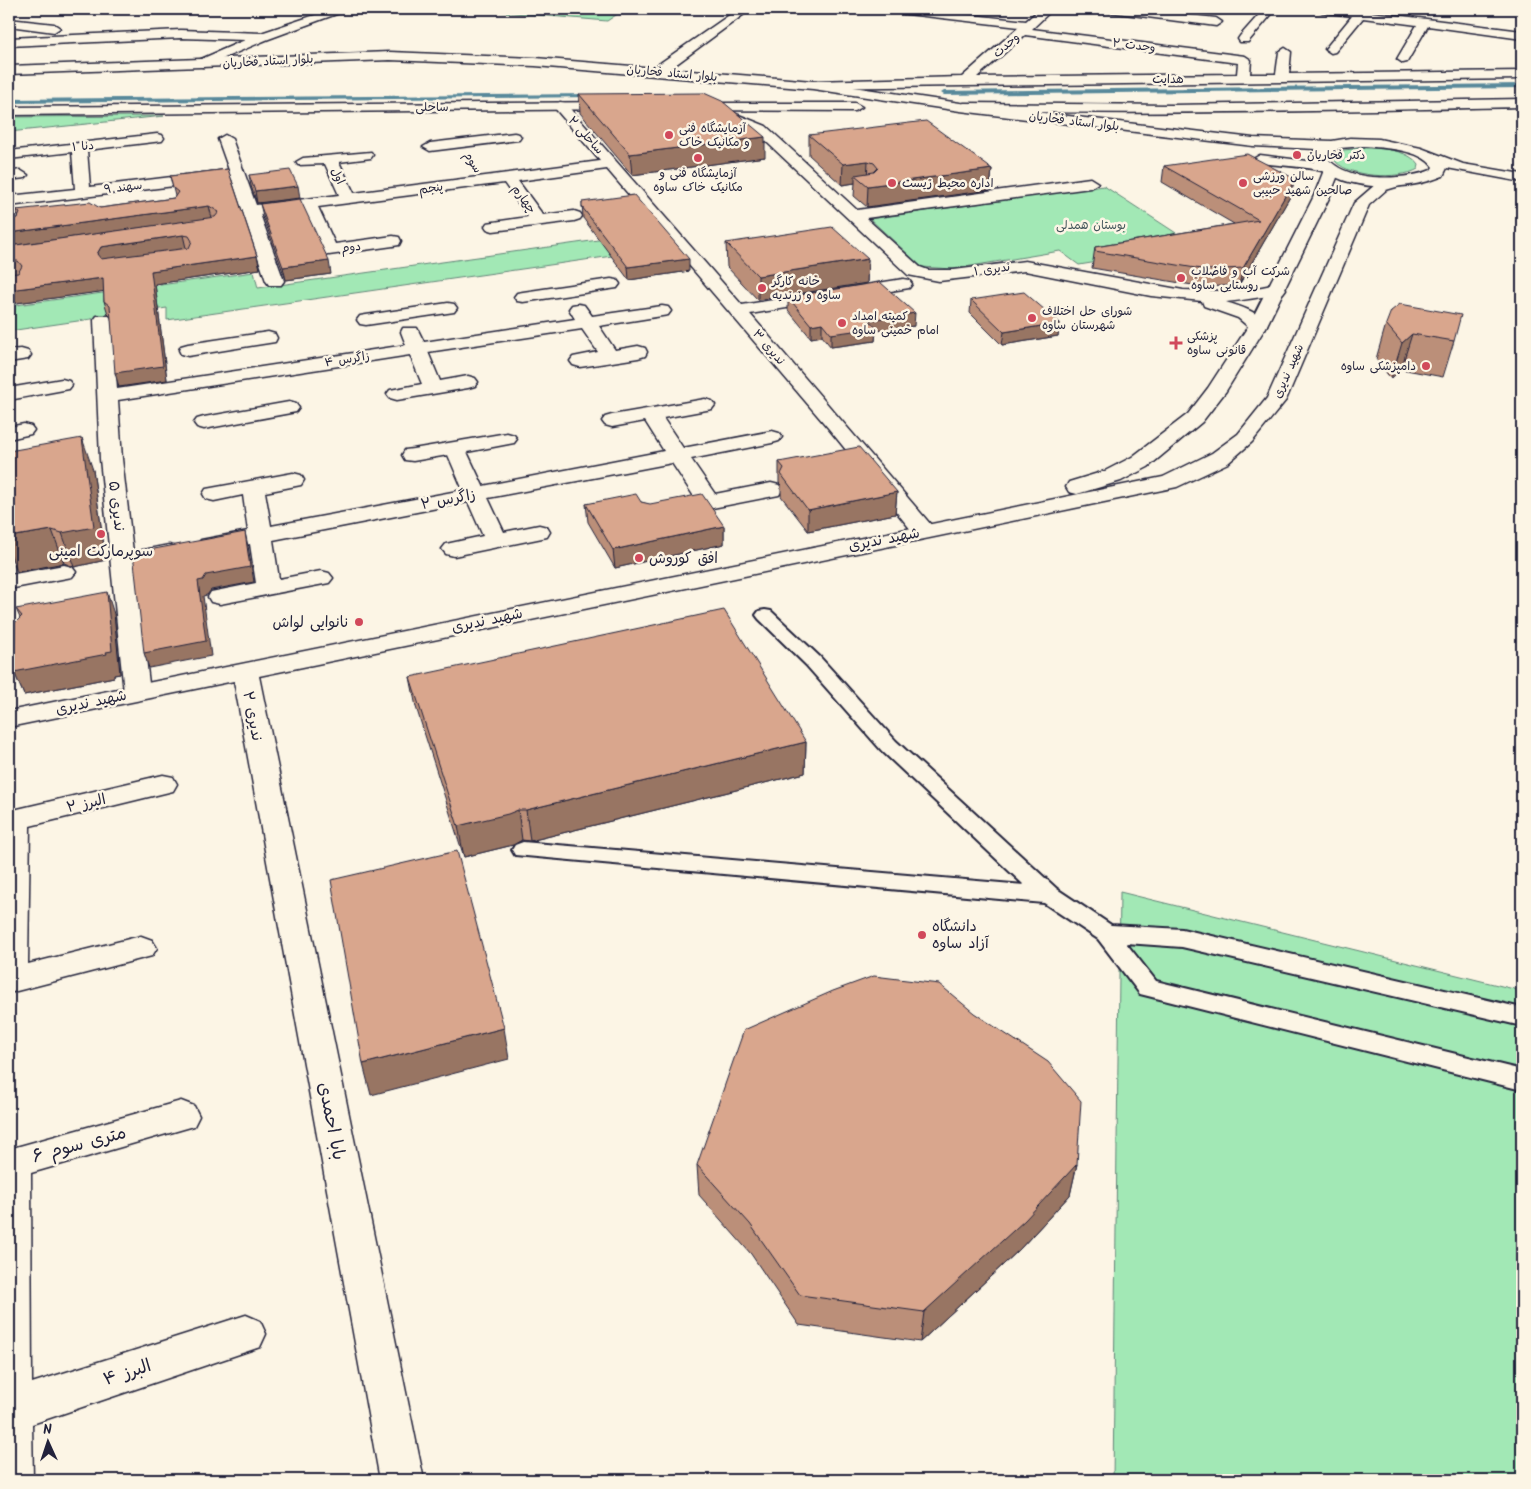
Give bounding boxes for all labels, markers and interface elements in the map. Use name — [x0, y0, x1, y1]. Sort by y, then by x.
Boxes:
street label: وحدت — [989, 28, 1024, 63]
street label: وحدت ۲ — [1111, 33, 1157, 58]
street label: بلوار استاد فخاریان — [222, 50, 314, 73]
street label: بلوار استاد فخاریان — [626, 60, 718, 87]
street label: هدایت — [1152, 70, 1184, 89]
street label: ساحلی — [416, 98, 448, 117]
street label: بلوار استاد فخاریان — [1028, 107, 1120, 136]
street label: ساحلی ۲ — [563, 112, 608, 159]
place label: آزمایشگاه فنی و مکانیک خاک — [679, 119, 750, 152]
marker: آزمایشگاه فنی و مکانیک خاک — [663, 129, 675, 141]
street label: دنا ۱ — [71, 136, 95, 157]
place label: دکتر فخاریان — [1307, 146, 1365, 165]
street label: سوم — [458, 148, 487, 177]
marker: دکتر فخاریان — [1291, 149, 1303, 161]
marker: آزمایشگاه فنی و مکانیک خاک ساوه — [692, 152, 704, 164]
place label: آزمایشگاه فنی و مکانیک خاک ساوه — [653, 164, 743, 197]
street label: اول — [325, 165, 350, 188]
place label: سالن ورزشی صالحین شهید حبیبی — [1253, 167, 1352, 200]
place label: اداره محیط زیست — [902, 174, 993, 193]
street label: سهند ۹ — [103, 176, 143, 199]
street label: پنجم — [418, 177, 444, 200]
marker: اداره محیط زیست — [886, 177, 898, 189]
marker: سالن ورزشی صالحین شهید حبیبی — [1237, 177, 1249, 189]
street label: چهارم — [507, 181, 541, 218]
park label: بوستان همدلی — [1056, 216, 1126, 235]
street label: دوم — [340, 237, 362, 258]
street label: ندیری ۱ — [973, 258, 1011, 281]
place label: شرکت آب و فاضلاب روستایی ساوه — [1191, 262, 1290, 295]
place label: خانه کارگر ساوه و زرندیه — [771, 272, 841, 305]
marker: شرکت آب و فاضلاب روستایی ساوه — [1175, 272, 1187, 284]
marker: خانه کارگر ساوه و زرندیه — [756, 282, 768, 294]
place label: شورای حل اختلاف شهرستان ساوه — [1042, 302, 1132, 335]
place label: کمیته امداد امام خمینی ساوه — [852, 307, 939, 340]
marker: شورای حل اختلاف شهرستان ساوه — [1026, 312, 1038, 324]
marker: کمیته امداد امام خمینی ساوه — [836, 317, 848, 329]
street label: ندیری ۳ — [748, 325, 790, 369]
place label: پزشکی قانونی ساوه — [1187, 327, 1246, 360]
marker: پزشکی قانونی ساوه — [1169, 336, 1183, 350]
street label: شهید ندیری — [1268, 341, 1309, 402]
street label: زاگرس ۴ — [323, 347, 371, 372]
place label: دامپزشکی ساوه — [1341, 357, 1416, 376]
marker: دامپزشکی ساوه — [1420, 360, 1432, 372]
street label: ندیری ۵ — [101, 480, 131, 533]
street label: زاگرس ۲ — [419, 483, 478, 517]
street label: شهید ندیری — [846, 521, 922, 559]
marker: سوپرمارکت امینی — [95, 528, 107, 540]
place label: سوپرمارکت امینی — [49, 540, 153, 564]
place label: افق کوروش — [649, 547, 718, 571]
marker: افق کوروش — [633, 552, 645, 564]
street label: شهید ندیری — [449, 602, 525, 640]
place label: نانوایی لواش — [273, 611, 349, 635]
marker: نانوایی لواش — [353, 616, 365, 628]
street label: شهید ندیری — [53, 684, 129, 722]
street label: ندیری ۲ — [235, 689, 269, 743]
street label: البرز ۲ — [64, 788, 108, 820]
place label: دانشگاه آزاد ساوه — [932, 915, 990, 956]
marker: دانشگاه آزاد ساوه — [916, 929, 928, 941]
street label: بابا احمدی — [309, 1080, 352, 1163]
street label: ۶ متری سوم — [29, 1119, 130, 1172]
street label: البرز ۴ — [100, 1352, 155, 1395]
north arrow — [22, 1416, 72, 1466]
text: N — [42, 1419, 53, 1441]

